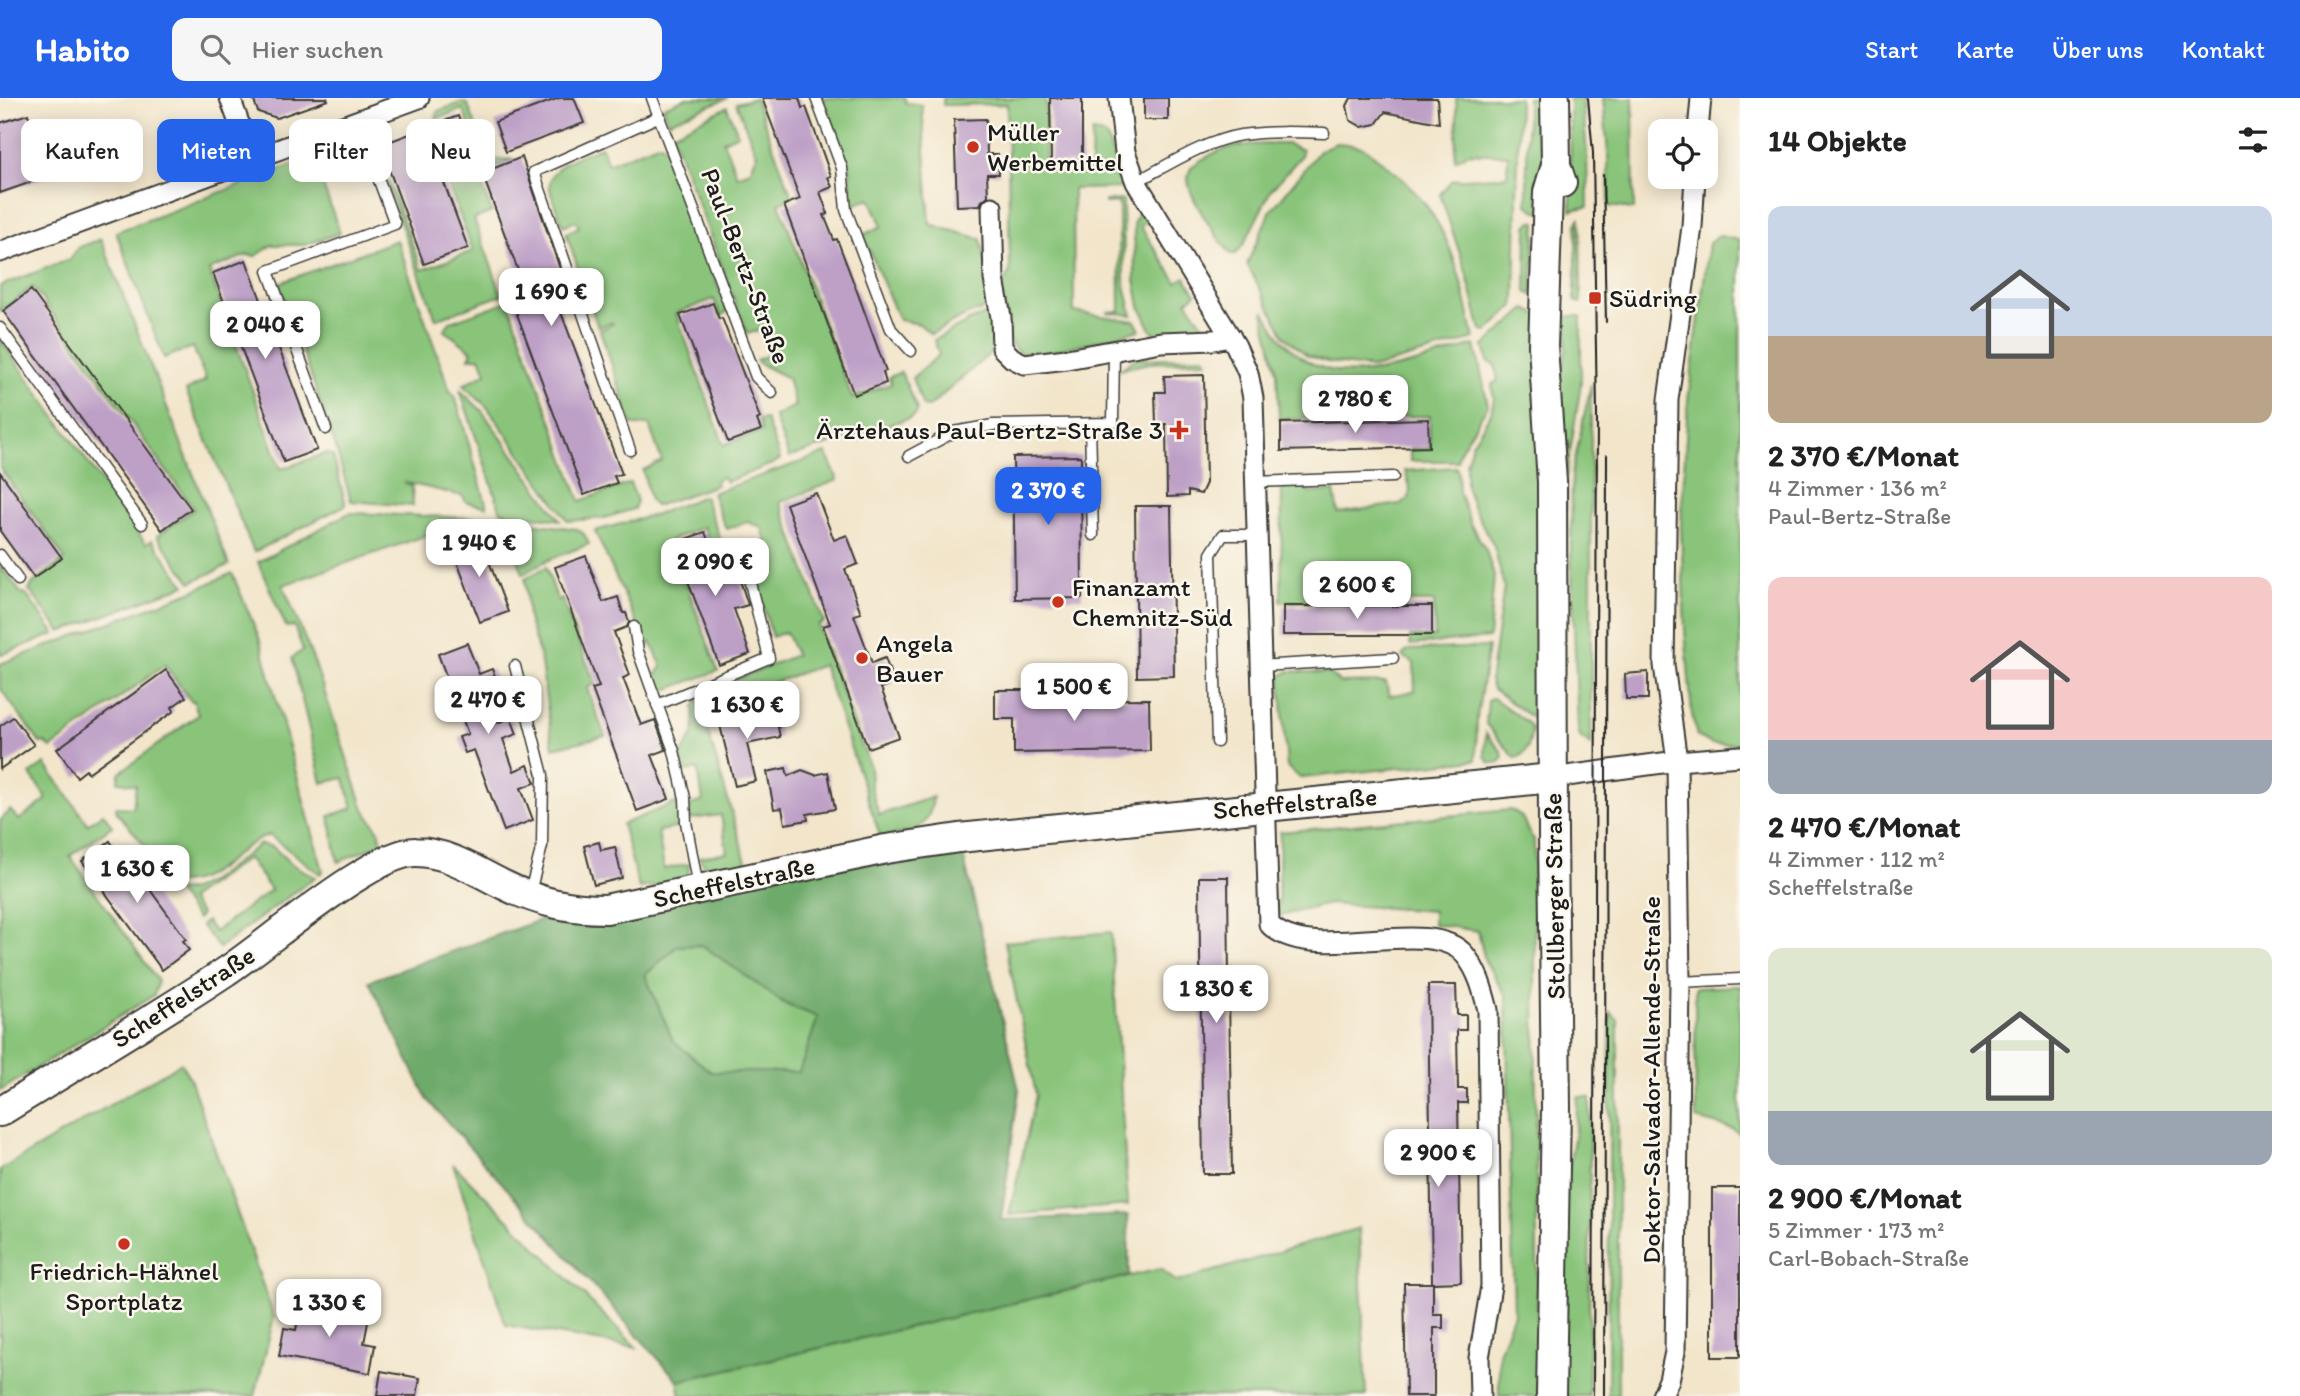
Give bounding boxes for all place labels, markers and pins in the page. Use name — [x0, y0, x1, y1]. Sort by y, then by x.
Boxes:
place label: Müller Werbemittel — [987, 116, 1124, 178]
marker: Müller Werbemittel — [965, 139, 981, 155]
pin: 1 690 € — [486, 268, 616, 328]
place label: Südring — [1609, 282, 1698, 314]
marker: Südring — [1587, 290, 1603, 306]
pin: 2 040 € — [200, 302, 330, 361]
pin: 2 780 € — [1290, 376, 1420, 435]
place label: Ärztehaus Paul-Bertz-Straße 3 — [816, 414, 1163, 446]
marker: Ärztehaus Paul-Bertz-Straße 3 — [1169, 420, 1189, 440]
pin: 2 370 € — [983, 468, 1113, 527]
pin: 1 940 € — [414, 519, 544, 579]
pin: 2 090 € — [650, 538, 780, 598]
pin: 2 600 € — [1292, 561, 1422, 621]
place label: Finanzamt Chemnitz-Süd — [1072, 571, 1233, 633]
marker: Finanzamt Chemnitz-Süd — [1050, 594, 1066, 610]
place label: Angela Bauer — [876, 627, 953, 689]
marker: Angela Bauer — [854, 650, 870, 666]
pin: 1 500 € — [1009, 664, 1139, 723]
pin: 2 470 € — [423, 676, 553, 736]
pin: 1 630 € — [682, 682, 812, 741]
pin: 1 630 € — [72, 846, 202, 905]
pin: 1 830 € — [1151, 965, 1281, 1025]
pin: 2 900 € — [1373, 1130, 1503, 1189]
marker: Friedrich-Hähnel Sportplatz — [116, 1236, 132, 1252]
place label: Friedrich-Hähnel Sportplatz — [30, 1255, 219, 1317]
pin: 1 330 € — [264, 1280, 394, 1339]

